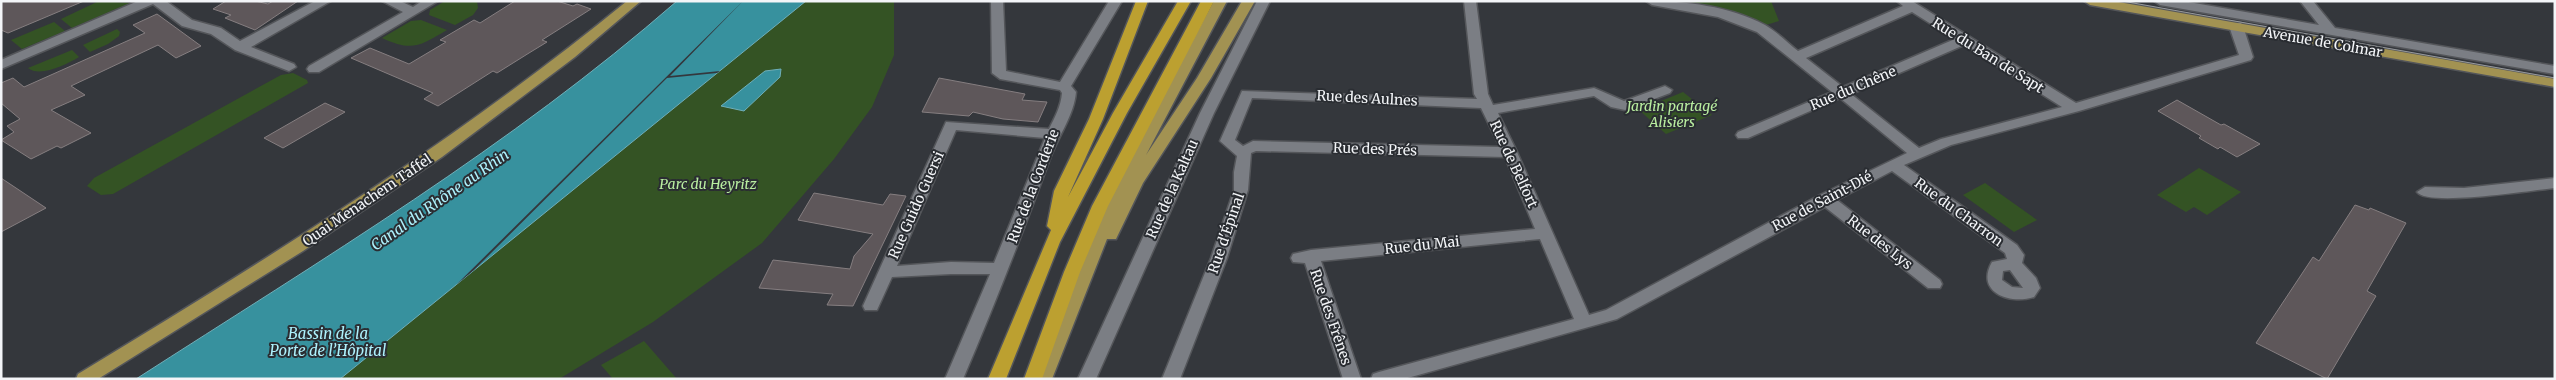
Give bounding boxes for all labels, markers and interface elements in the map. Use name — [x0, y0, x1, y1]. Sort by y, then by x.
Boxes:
street label: Rue du Ban de Sapt — [1929, 13, 2048, 97]
street label: Avenue de Colmar — [2261, 22, 2384, 61]
street label: Rue du Chêne — [1807, 62, 1899, 114]
street label: Rue des Aulnes — [1316, 86, 1418, 110]
park label: Jardin partagé Alisiers — [1625, 97, 1718, 131]
street label: Rue de Belfort — [1486, 117, 1542, 211]
street label: Rue de la Corderie — [1003, 127, 1063, 245]
street label: Rue de la Kaltau — [1142, 136, 1202, 241]
street label: Rue des Prés — [1333, 139, 1418, 159]
water label: Canal du Rhône au Rhin — [367, 145, 513, 255]
street label: Rue Guido Guersi — [884, 148, 948, 262]
street label: Quai Menachem Taffel — [299, 150, 436, 250]
street label: Rue de Saint-Dié — [1769, 167, 1875, 235]
street label: Rue du Charron — [1911, 174, 2007, 250]
park label: Parc du Heyritz — [659, 175, 758, 193]
street label: Rue d'Épinal — [1204, 190, 1248, 276]
street label: Rue des Lys — [1844, 211, 1916, 273]
street label: Rue du Mai — [1384, 232, 1461, 258]
street label: Rue des Frênes — [1306, 267, 1356, 367]
water label: Bassin de la Porte de l’Hôpital — [270, 324, 386, 360]

